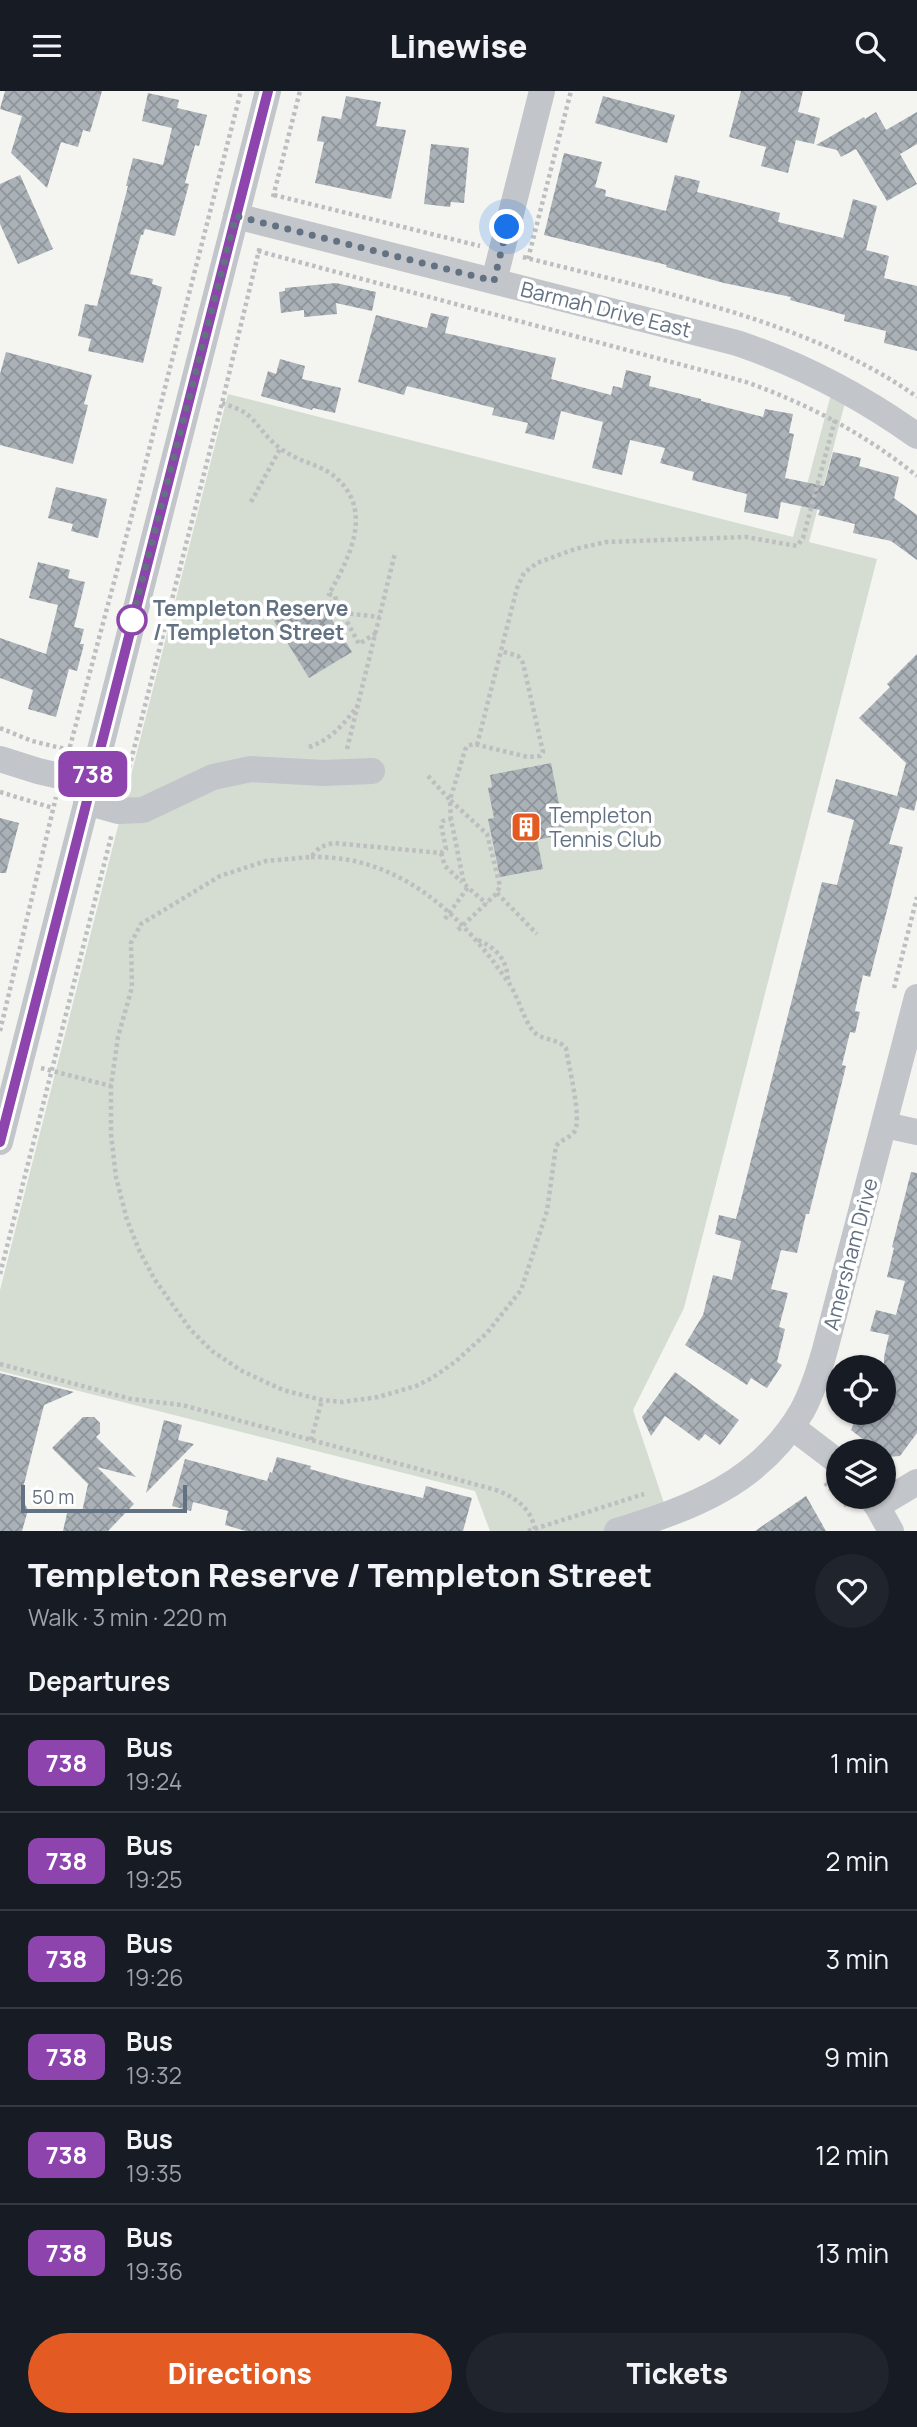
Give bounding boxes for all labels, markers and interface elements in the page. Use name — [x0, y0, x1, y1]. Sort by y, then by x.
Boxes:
text: Linewise — [389, 24, 528, 68]
icon: menu — [28, 27, 66, 65]
icon: search — [851, 27, 889, 65]
your location — [489, 209, 524, 244]
street label: Barmah Drive East — [518, 274, 694, 344]
place label: Templeton Reserve / Templeton Street — [153, 594, 348, 646]
marker: Templeton Reserve / Templeton Street — [117, 605, 147, 635]
line badge: 738 — [53, 751, 133, 797]
text: 738 — [72, 757, 114, 790]
place label: Templeton Tennis Club — [549, 801, 662, 853]
building icon: Templeton Tennis Club — [509, 810, 543, 844]
street label: Amersham Drive — [816, 1175, 884, 1333]
map controls — [826, 1355, 896, 1509]
button: locate — [826, 1355, 896, 1425]
button: layers — [826, 1439, 896, 1509]
scale bar — [21, 1482, 187, 1514]
text: 50 m — [32, 1484, 74, 1510]
text: Templeton Reserve / Templeton Street — [28, 1552, 652, 1597]
button: heart — [815, 1554, 889, 1628]
text: Walk · 3 min · 220 m — [28, 1601, 227, 1633]
text: Departures — [28, 1663, 170, 1699]
text: Bus — [126, 1729, 173, 1765]
text: 1 min — [830, 1745, 889, 1781]
text: 738 — [46, 1746, 87, 1779]
text: 19:24 — [126, 1765, 182, 1797]
text: Bus — [126, 1827, 173, 1863]
text: 2 min — [825, 1843, 889, 1879]
text: 738 — [46, 1844, 87, 1877]
text: 19:25 — [126, 1863, 183, 1895]
text: Bus — [126, 1925, 173, 1961]
text: 3 min — [826, 1941, 889, 1977]
text: 738 — [46, 1942, 87, 1975]
text: 19:26 — [126, 1961, 184, 1993]
text: Bus — [126, 2023, 173, 2059]
text: 9 min — [824, 2039, 889, 2075]
text: 738 — [46, 2040, 87, 2073]
text: 19:32 — [126, 2059, 182, 2091]
text: Bus — [126, 2121, 173, 2157]
text: 12 min — [815, 2137, 889, 2173]
text: 738 — [46, 2138, 87, 2171]
text: 19:35 — [126, 2157, 182, 2189]
text: Bus — [126, 2219, 173, 2255]
text: 13 min — [816, 2235, 889, 2271]
text: 738 — [46, 2236, 87, 2269]
text: 19:36 — [126, 2255, 183, 2287]
button: Directions — [28, 2333, 452, 2413]
button: Tickets — [466, 2333, 889, 2413]

